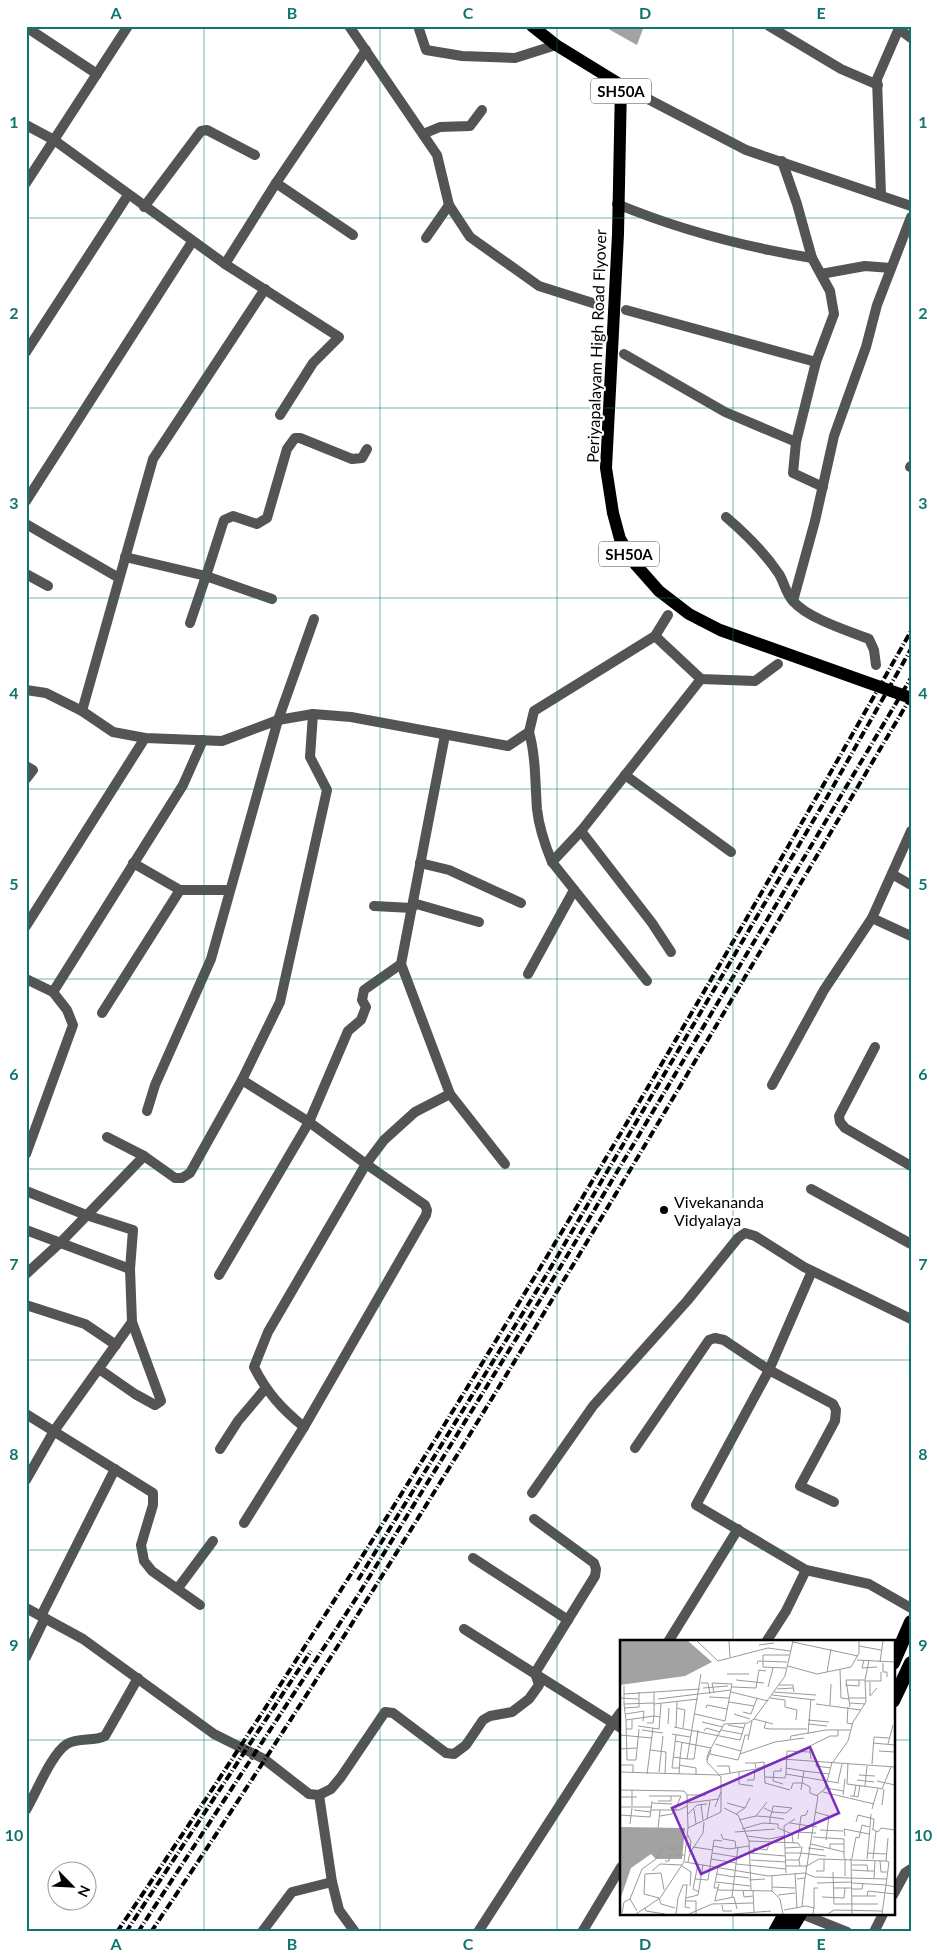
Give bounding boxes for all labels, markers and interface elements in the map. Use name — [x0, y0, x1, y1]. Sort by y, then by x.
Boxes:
text: A — [109, 3, 122, 22]
text: B — [287, 3, 297, 22]
text: C — [463, 3, 474, 22]
text: D — [639, 3, 651, 22]
text: E — [816, 3, 826, 22]
road number: SH50A — [591, 78, 651, 104]
text: 1 — [9, 112, 19, 131]
text: 1 — [918, 112, 928, 131]
street label: Periyapalayam High Road Flyover — [582, 229, 610, 463]
text: 2 — [9, 303, 19, 322]
text: 2 — [918, 303, 928, 322]
text: 3 — [9, 493, 19, 512]
text: 3 — [918, 493, 928, 512]
road number: SH50A — [599, 542, 659, 566]
text: 4 — [9, 683, 19, 702]
text: 4 — [918, 683, 928, 702]
text: 5 — [9, 874, 19, 893]
text: 5 — [918, 874, 928, 893]
text: 6 — [9, 1064, 19, 1083]
text: 6 — [918, 1064, 928, 1083]
place label: Vivekananda Vidyalaya — [674, 1192, 764, 1229]
marker: Vivekananda Vidyalaya — [658, 1204, 670, 1216]
text: 7 — [9, 1254, 19, 1273]
text: 7 — [918, 1254, 928, 1273]
text: 8 — [9, 1444, 19, 1463]
text: 8 — [918, 1444, 928, 1463]
text: 9 — [9, 1635, 19, 1654]
text: 9 — [918, 1635, 928, 1654]
inset map — [620, 1640, 894, 1916]
text: 10 — [5, 1825, 23, 1844]
text: 10 — [914, 1825, 932, 1844]
north arrow — [48, 1860, 98, 1910]
text: N — [74, 1883, 94, 1900]
text: A — [109, 1934, 122, 1953]
text: B — [287, 1934, 297, 1953]
text: C — [463, 1934, 474, 1953]
text: D — [639, 1934, 651, 1953]
text: E — [816, 1934, 826, 1953]

